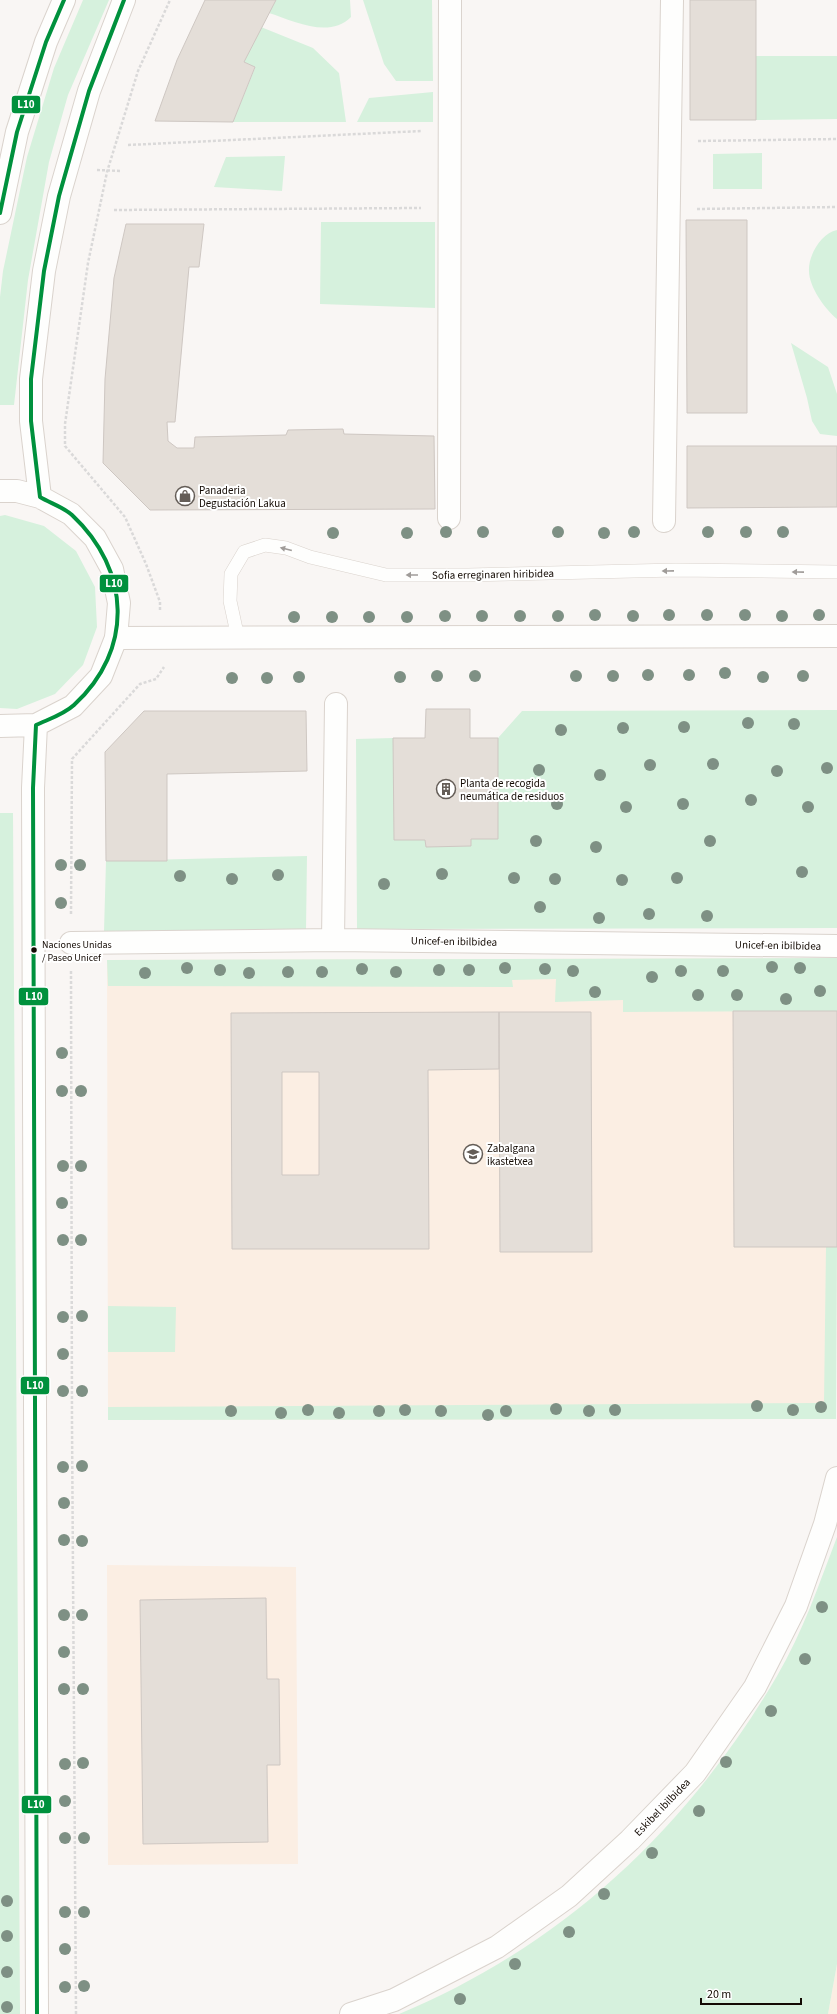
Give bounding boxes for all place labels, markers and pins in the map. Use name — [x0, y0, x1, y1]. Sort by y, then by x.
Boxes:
place label: Panaderia Degustación Lakua — [199, 483, 286, 511]
shop icon: Panaderia Degustación Lakua — [174, 485, 196, 507]
place label: Planta de recogida neumática de residuos — [460, 776, 564, 804]
building icon: Planta de recogida neumática de residuos — [435, 778, 457, 800]
place label: Naciones Unidas / Paseo Unicef — [42, 938, 112, 965]
marker: Naciones Unidas / Paseo Unicef — [29, 945, 39, 955]
place label: Zabalgana ikastetxea — [487, 1141, 535, 1169]
school or university icon: Zabalgana ikastetxea — [462, 1143, 484, 1165]

